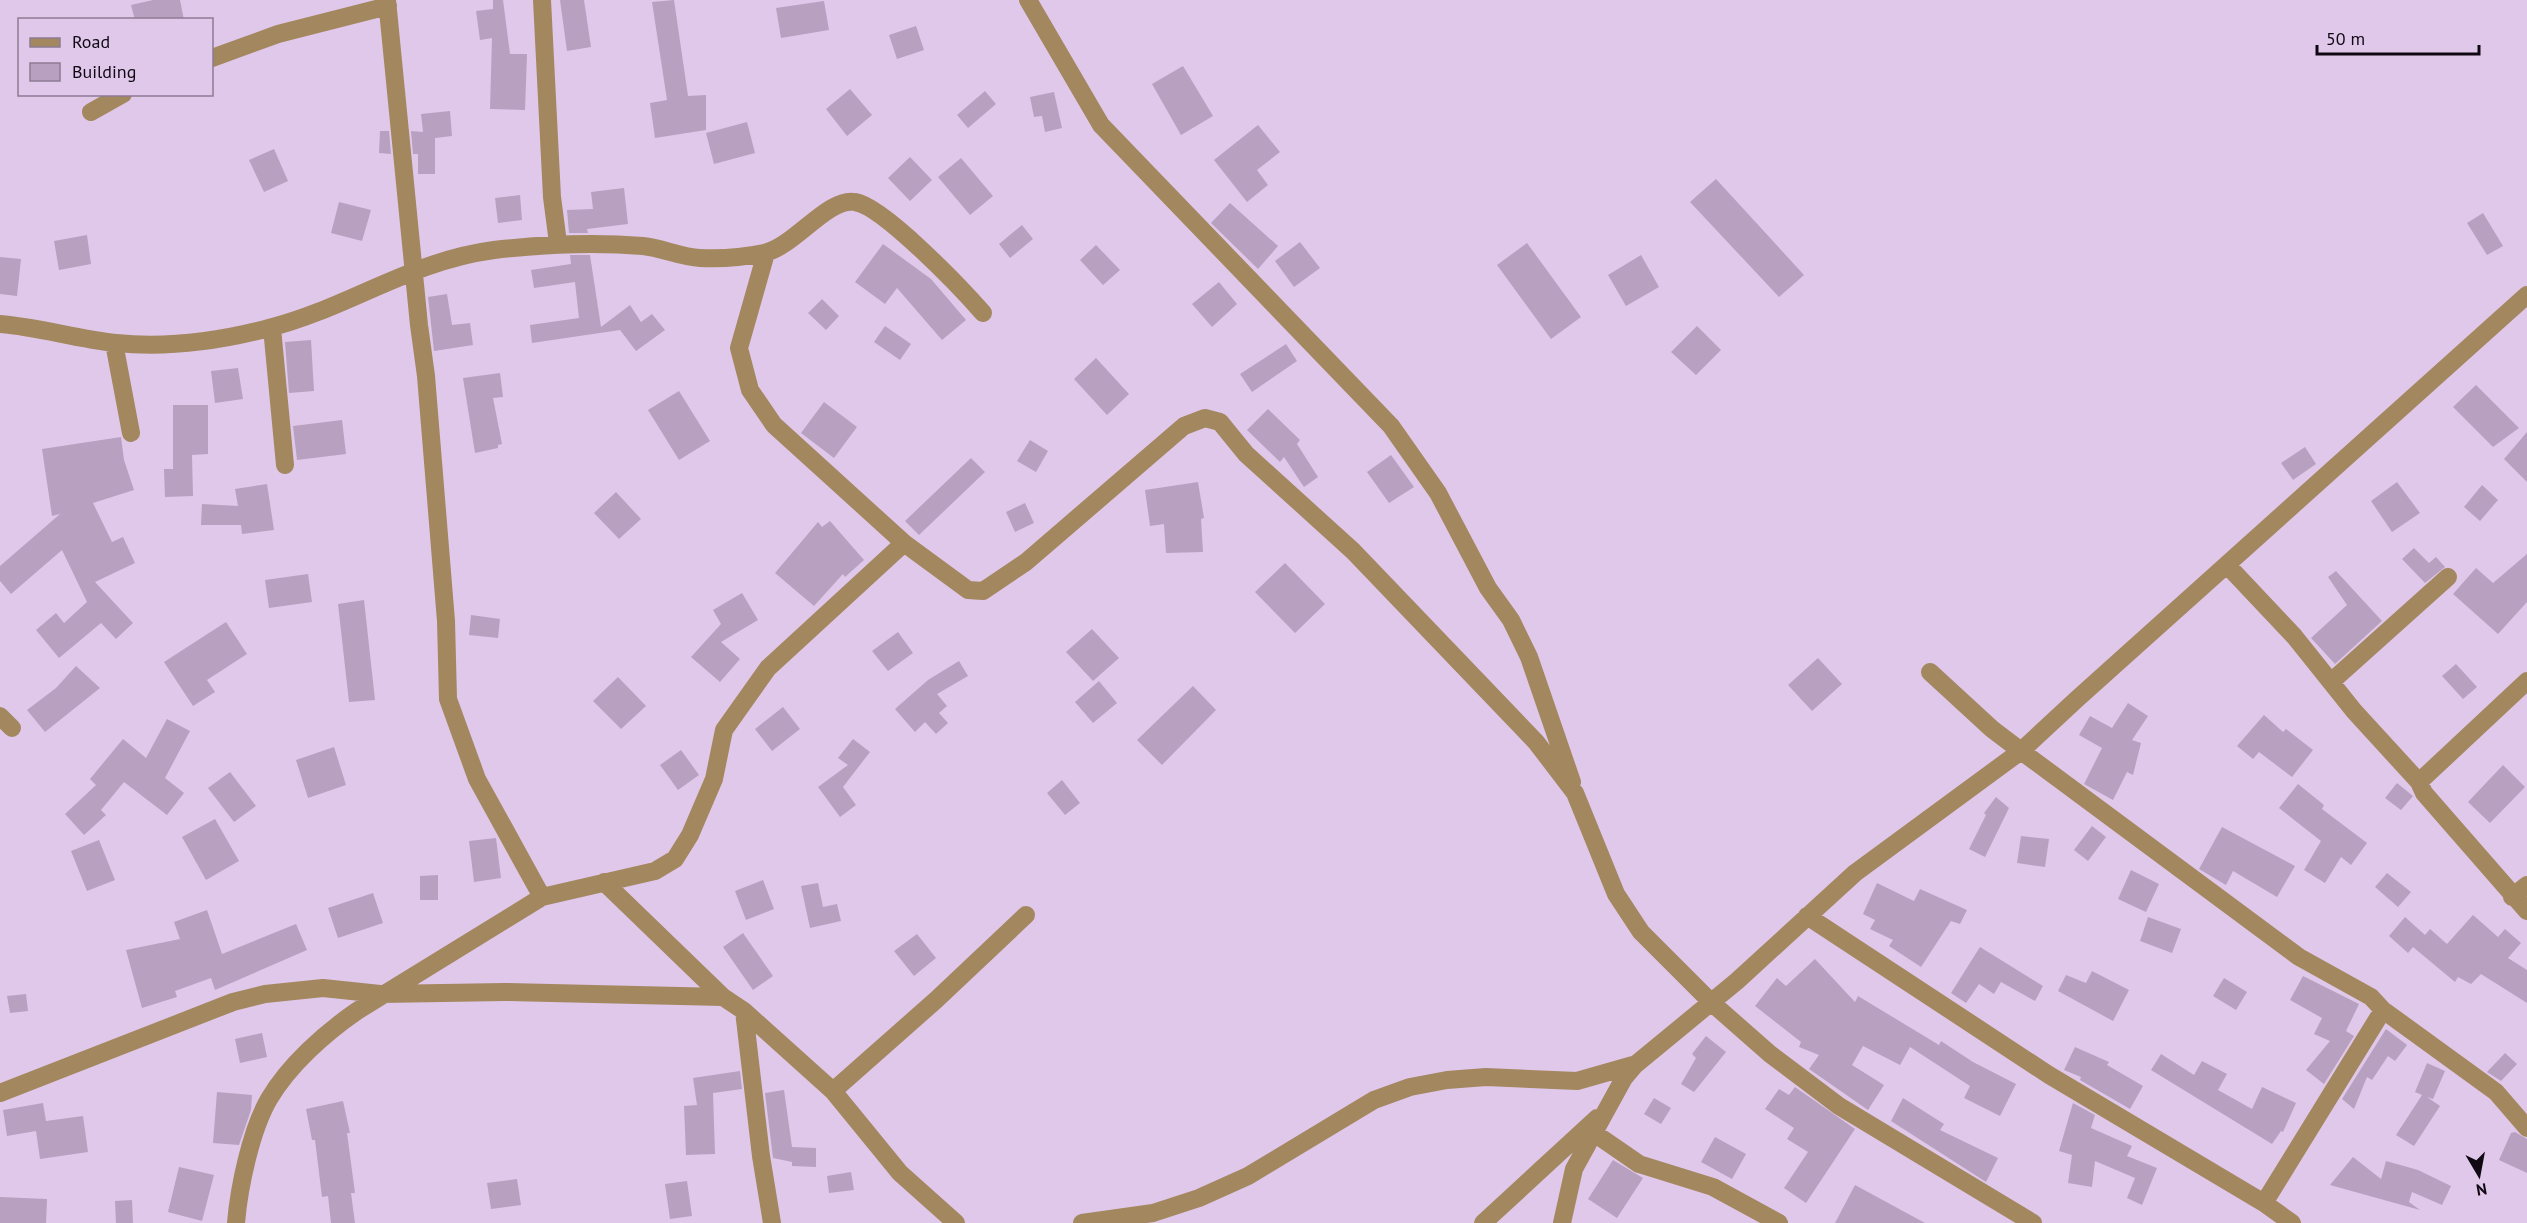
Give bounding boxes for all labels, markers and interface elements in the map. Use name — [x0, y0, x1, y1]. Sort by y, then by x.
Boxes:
legend — [18, 18, 213, 96]
scale bar — [2317, 18, 2479, 56]
text: 50 m — [2326, 27, 2365, 50]
text: Road — [72, 30, 110, 53]
text: Building — [72, 60, 136, 83]
north arrow — [2449, 1145, 2509, 1205]
text: N — [2475, 1179, 2489, 1201]

